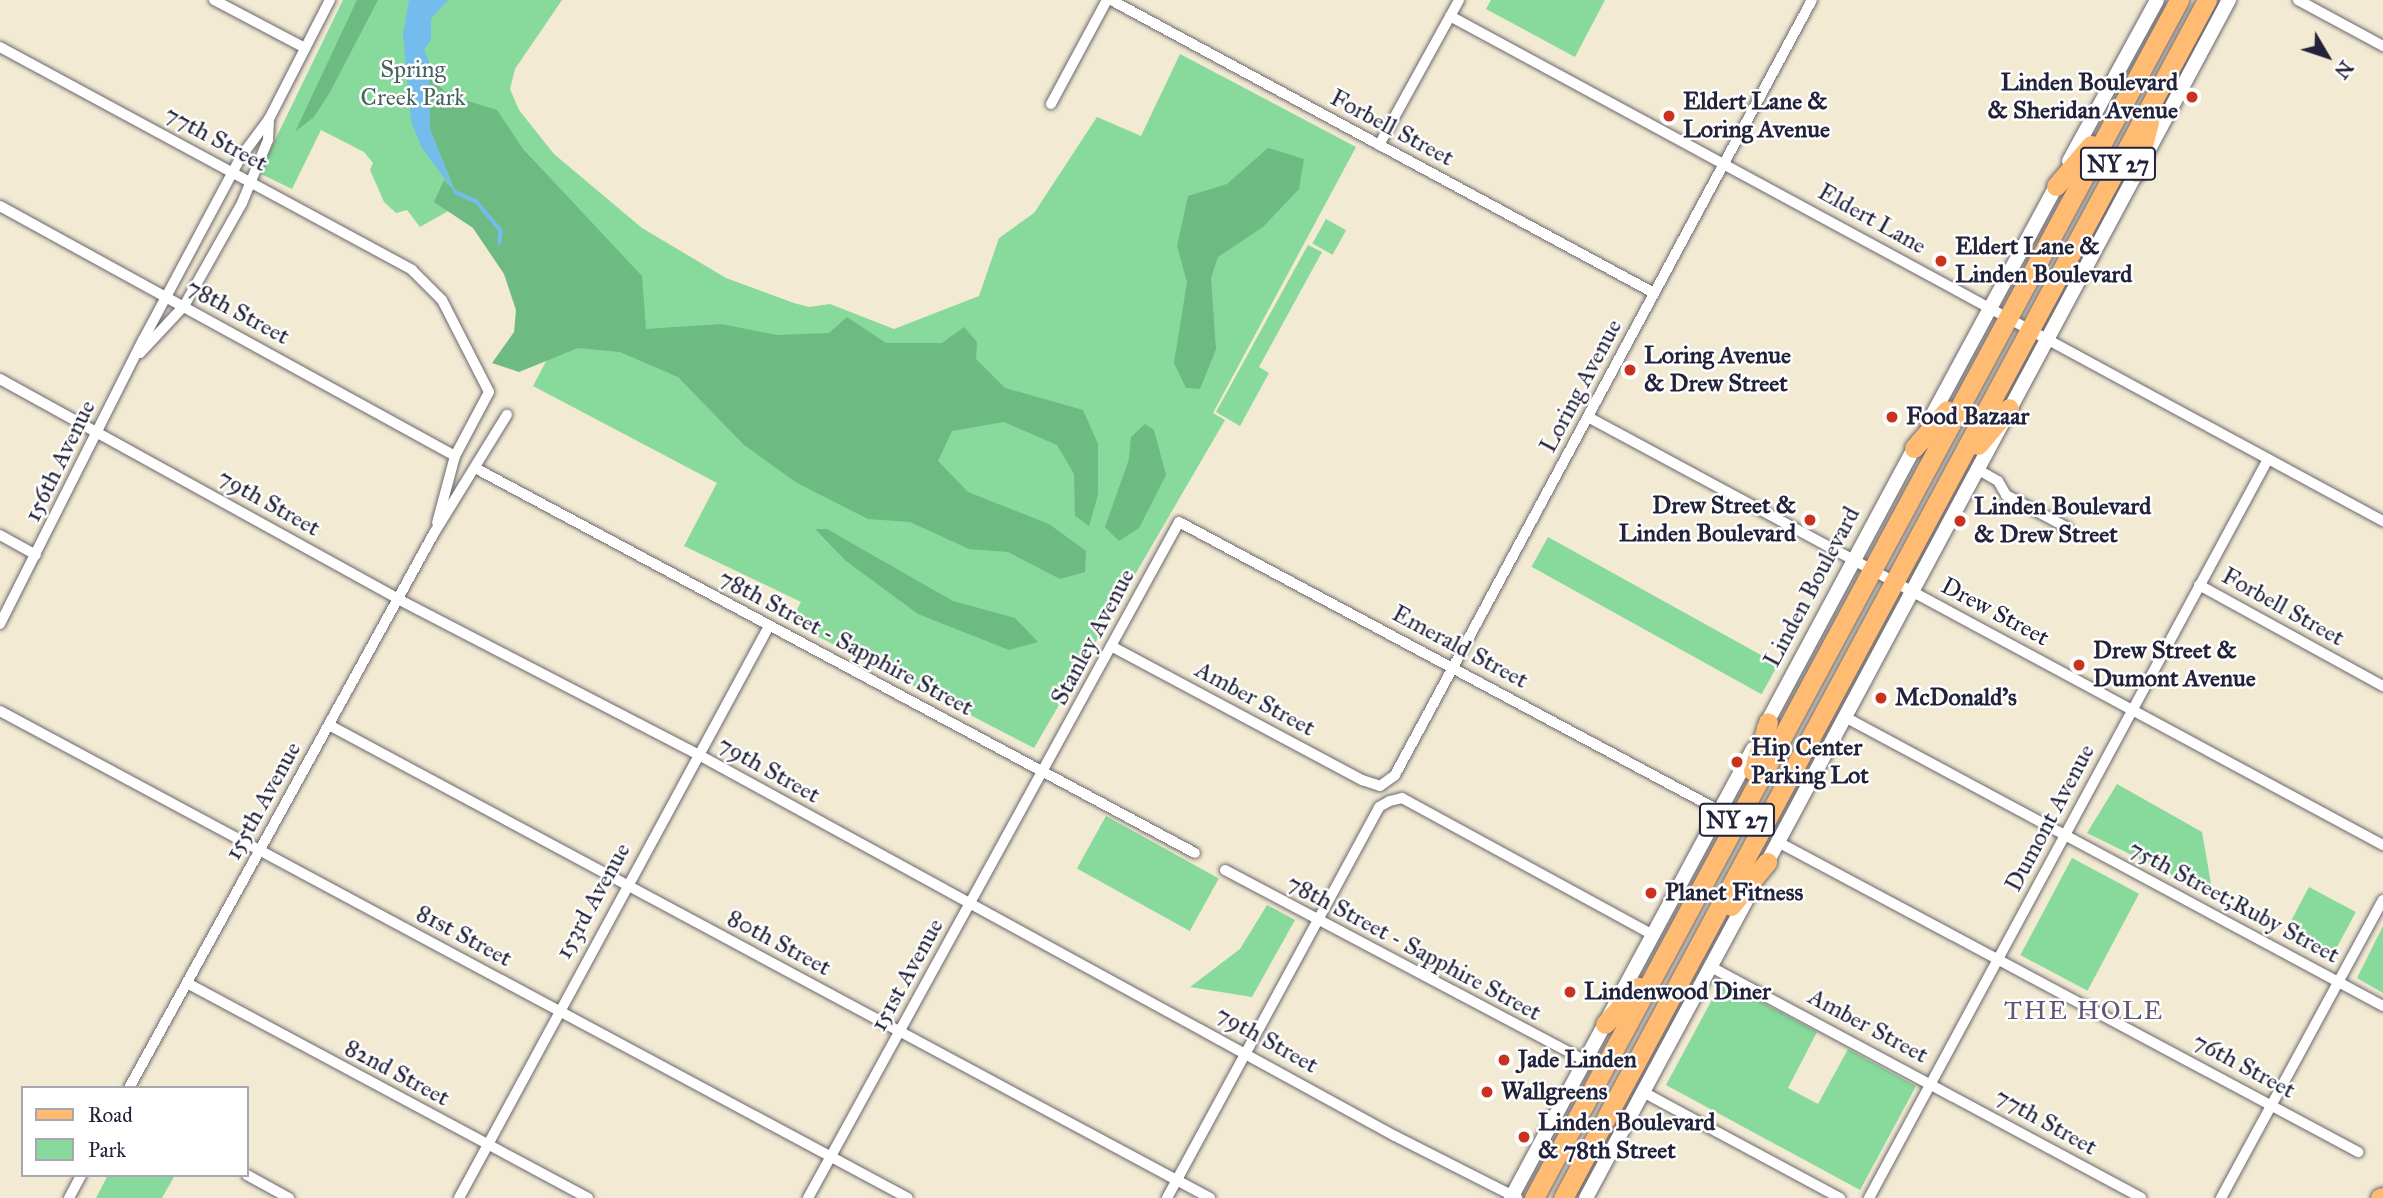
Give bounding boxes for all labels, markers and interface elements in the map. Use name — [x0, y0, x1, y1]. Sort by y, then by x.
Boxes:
north arrow — [2292, 21, 2362, 91]
park label: Spring Creek Park — [361, 56, 465, 112]
text: N — [2330, 56, 2358, 83]
place label: Linden Boulevard & Sheridan Avenue — [1988, 69, 2178, 125]
street label: Forbell Street — [1325, 83, 1459, 173]
place label: Eldert Lane & Loring Avenue — [1683, 88, 1830, 144]
marker: Linden Boulevard & Sheridan Avenue — [2184, 89, 2200, 105]
street label: 77th Street — [160, 100, 272, 178]
marker: Eldert Lane & Loring Avenue — [1661, 108, 1677, 124]
road number: NY 27 — [2080, 144, 2156, 183]
street label: Eldert Lane — [1813, 178, 1931, 260]
place label: Eldert Lane & Linden Boulevard — [1955, 233, 2132, 289]
marker: Eldert Lane & Linden Boulevard — [1933, 253, 1949, 269]
street label: 78th Street — [182, 273, 294, 351]
street label: Loring Avenue — [1534, 314, 1628, 458]
place label: Loring Avenue & Drew Street — [1644, 342, 1791, 398]
marker: Loring Avenue & Drew Street — [1622, 362, 1638, 378]
street label: 156th Avenue — [18, 395, 102, 527]
place label: Food Bazaar — [1906, 403, 2029, 431]
marker: Food Bazaar — [1884, 409, 1900, 425]
street label: 79th Street — [213, 463, 325, 543]
place label: Drew Street & Linden Boulevard — [1619, 492, 1796, 548]
place label: Linden Boulevard & Drew Street — [1974, 493, 2151, 549]
street label: Linden Boulevard — [1758, 502, 1866, 672]
marker: Drew Street & Linden Boulevard — [1802, 512, 1818, 528]
marker: Linden Boulevard & Drew Street — [1952, 513, 1968, 529]
street label: Forbell Street — [2217, 561, 2349, 653]
street label: 78th Street - Sapphire Street — [714, 564, 978, 722]
street label: Stanley Avenue — [1045, 564, 1141, 710]
street label: Drew Street — [1936, 572, 2054, 652]
street label: Emerald Street — [1387, 599, 1533, 695]
place label: Drew Street & Dumont Avenue — [2093, 637, 2256, 693]
street label: Amber Street — [1190, 655, 1320, 743]
marker: Drew Street & Dumont Avenue — [2071, 657, 2087, 673]
place label: McDonald's — [1895, 684, 2017, 712]
marker: McDonald's — [1873, 690, 1889, 706]
street label: 79th Street — [713, 730, 825, 810]
place label: Hip Center Parking Lot — [1751, 734, 1869, 790]
street label: 155th Avenue — [219, 737, 307, 865]
street label: Dumont Avenue — [1999, 739, 2101, 897]
marker: Hip Center Parking Lot — [1729, 754, 1745, 770]
road number: NY 27 — [1698, 800, 1776, 840]
street label: 75th Street;Ruby Street — [2124, 834, 2344, 970]
street label: 153rd Avenue — [549, 838, 637, 964]
street label: 78th Street - Sapphire Street — [1282, 869, 1546, 1027]
place label: Planet Fitness — [1665, 879, 1803, 907]
marker: Planet Fitness — [1643, 885, 1659, 901]
street label: 81st Street — [411, 899, 517, 973]
street label: 80th Street — [722, 904, 836, 982]
street label: 151st Avenue — [864, 914, 950, 1036]
place label: Lindenwood Diner — [1584, 978, 1771, 1006]
street label: Amber Street — [1803, 982, 1933, 1070]
marker: Lindenwood Diner — [1562, 984, 1578, 1000]
district label: THE HOLE — [2005, 995, 2163, 1027]
street label: 79th Street — [1211, 1000, 1323, 1080]
street label: 76th Street — [2188, 1027, 2300, 1105]
street label: 82nd Street — [340, 1033, 454, 1113]
place label: Jade Linden — [1518, 1046, 1637, 1074]
marker: Jade Linden — [1496, 1052, 1512, 1068]
place label: Wallgreens — [1501, 1078, 1608, 1106]
street label: 77th Street — [1990, 1082, 2102, 1162]
marker: Wallgreens — [1479, 1084, 1495, 1100]
legend — [21, 1086, 248, 1177]
text: Road — [88, 1102, 133, 1128]
place label: Linden Boulevard & 78th Street — [1538, 1109, 1715, 1165]
marker: Linden Boulevard & 78th Street — [1516, 1129, 1532, 1145]
text: Park — [88, 1137, 126, 1163]

